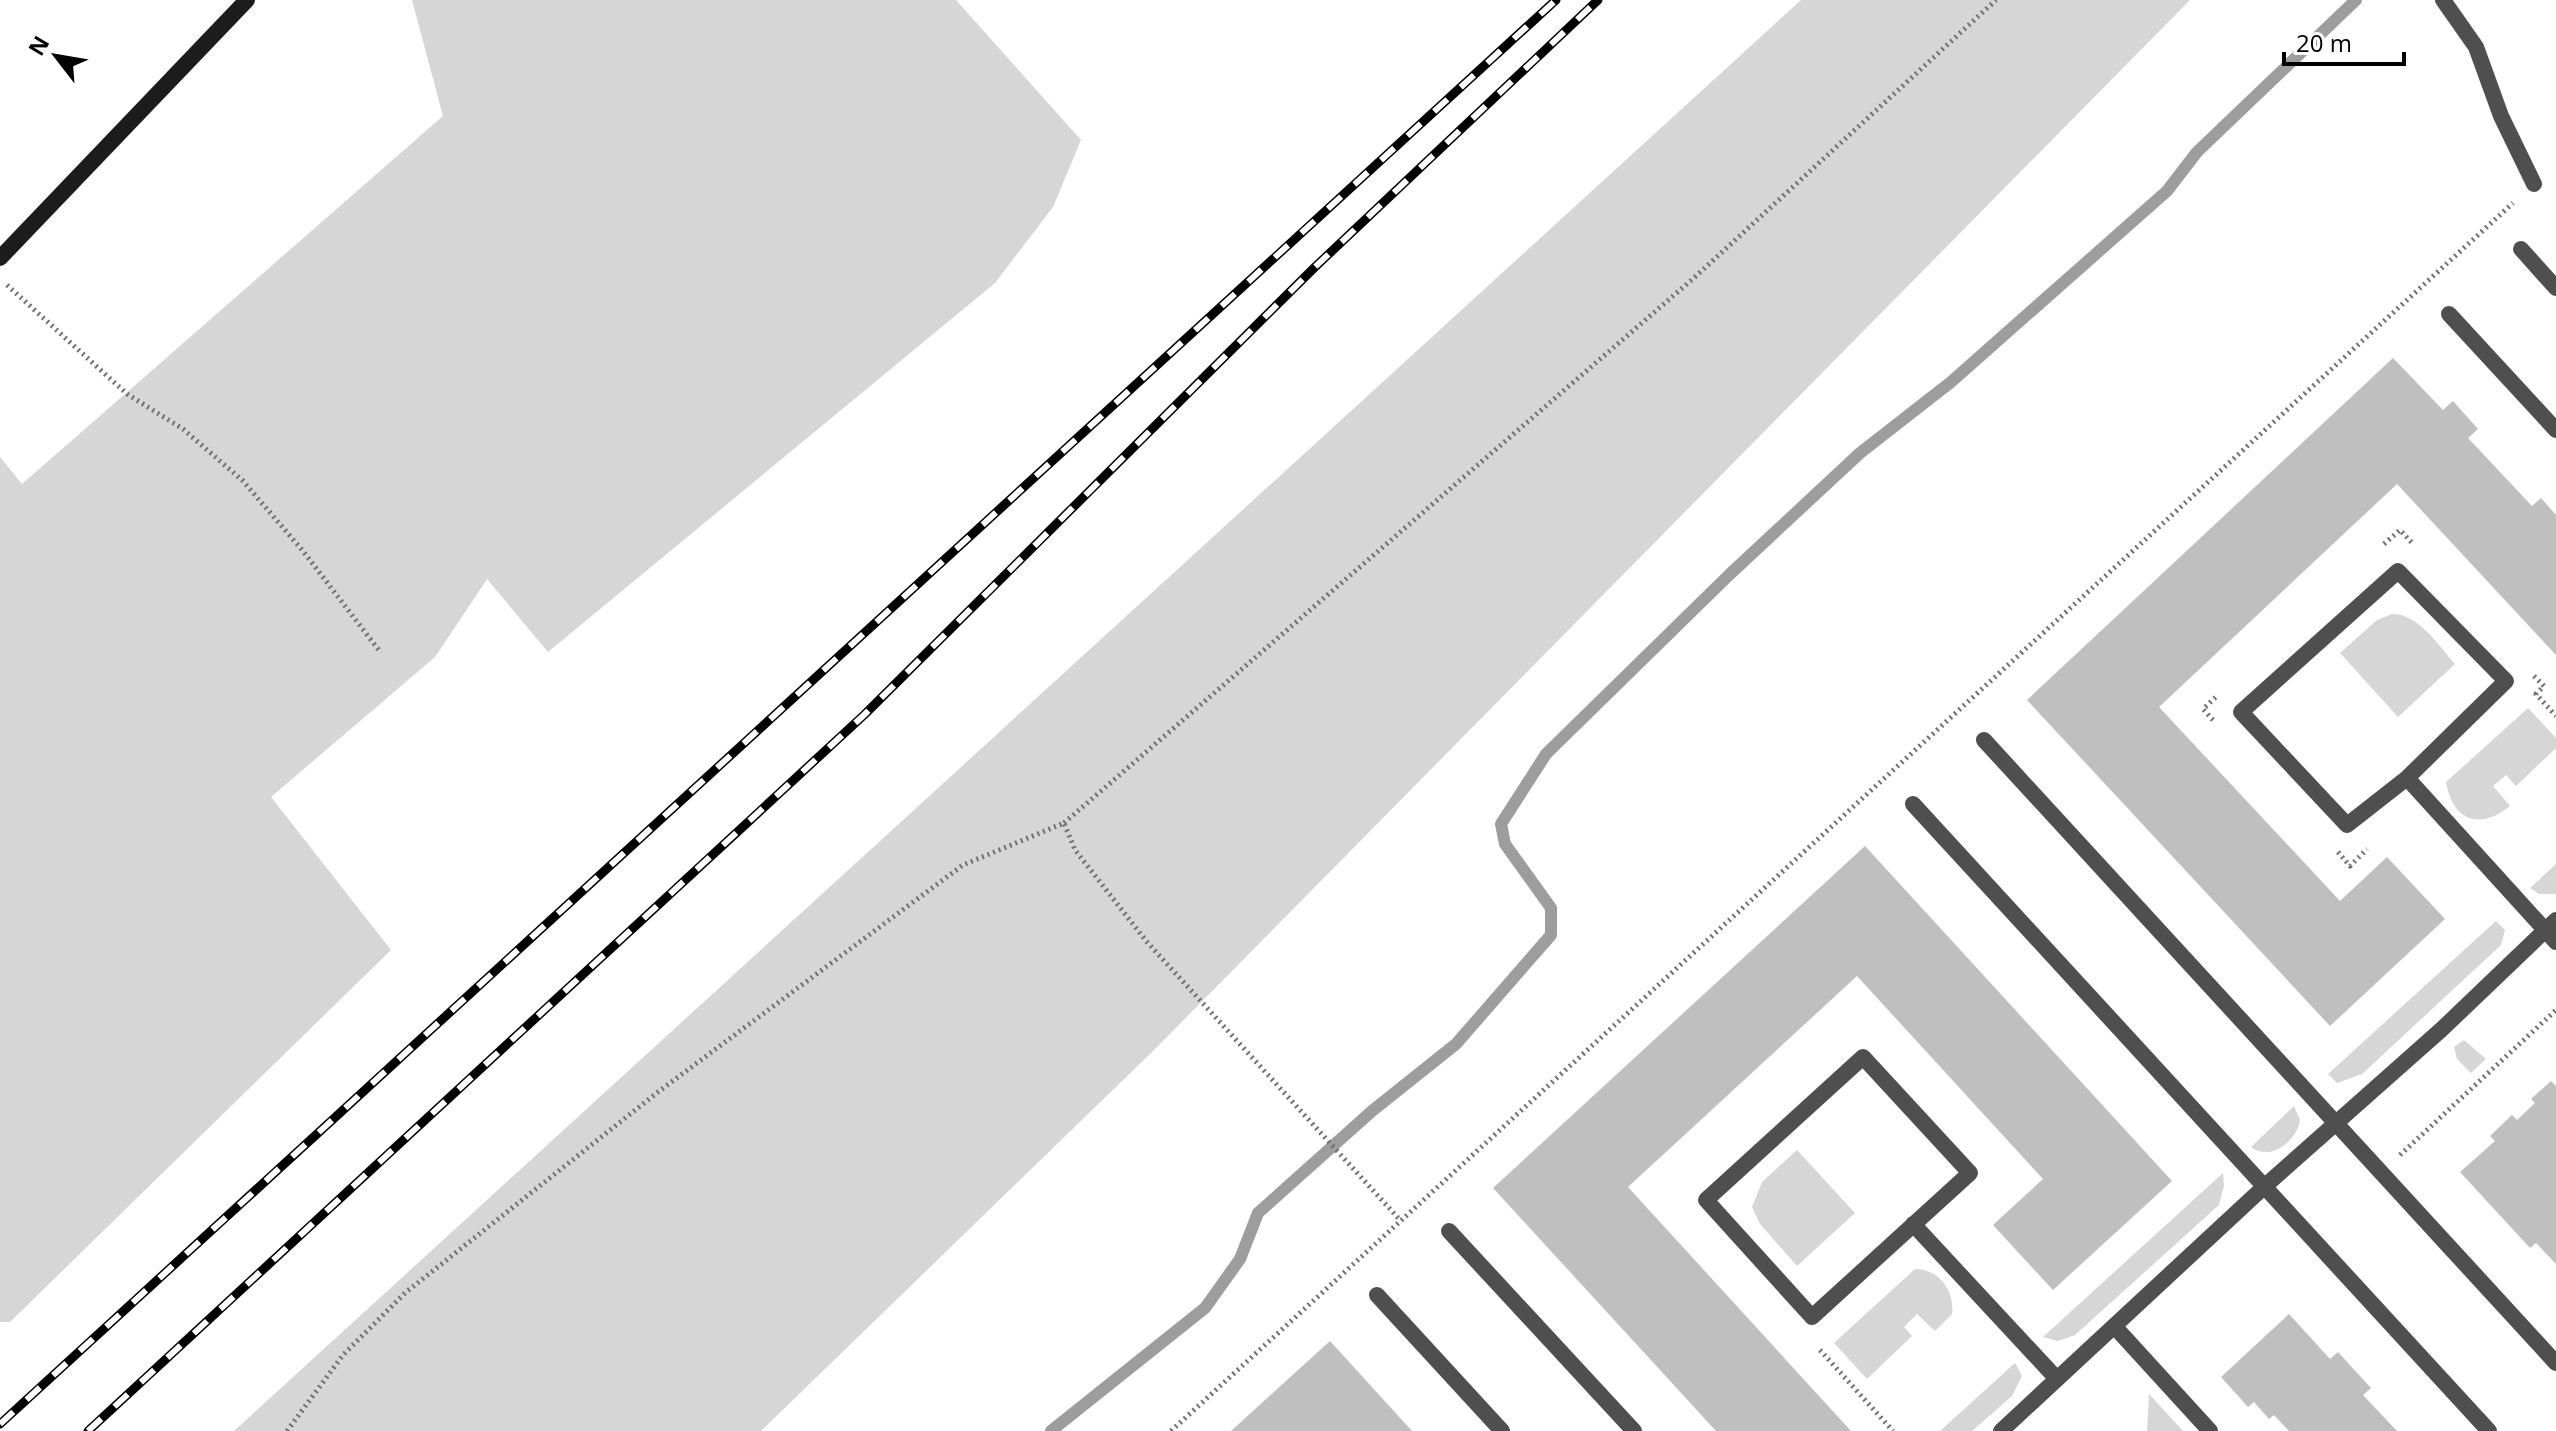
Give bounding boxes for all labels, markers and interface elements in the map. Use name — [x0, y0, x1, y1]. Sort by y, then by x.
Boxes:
north arrow — [16, 16, 96, 96]
scale bar — [2284, 16, 2404, 66]
text: 20 m — [2296, 26, 2352, 59]
text: N — [21, 30, 55, 61]

